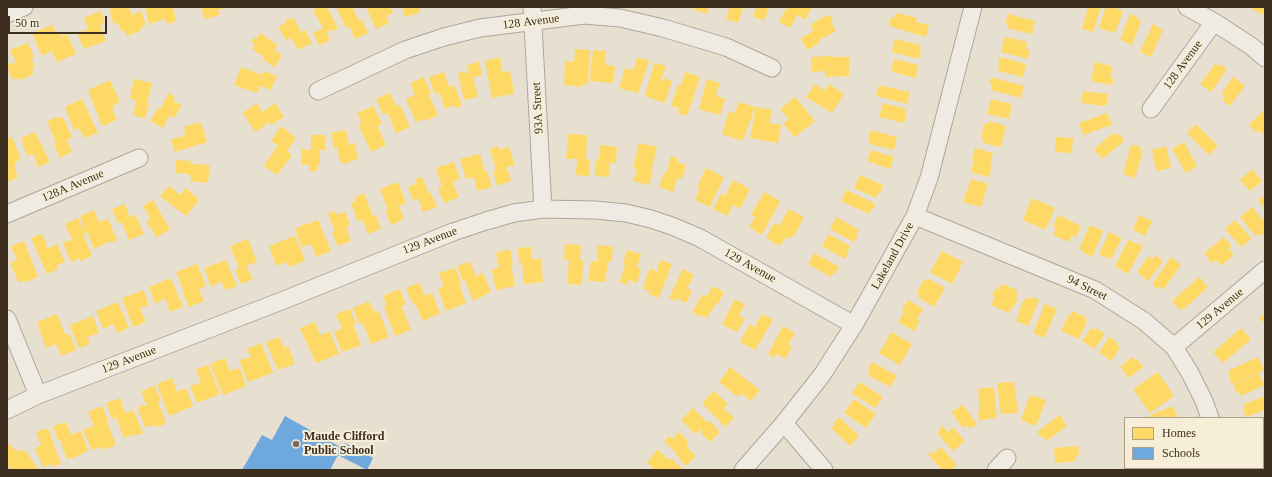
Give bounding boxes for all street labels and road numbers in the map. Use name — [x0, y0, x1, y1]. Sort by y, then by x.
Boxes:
street label: 128 Avenue — [502, 11, 560, 33]
street label: 128 Avenue — [1160, 38, 1206, 92]
street label: 93A Street — [529, 82, 547, 134]
street label: 128A Avenue — [40, 166, 106, 206]
street label: Lakeland Drive — [869, 220, 917, 292]
street label: 129 Avenue — [401, 224, 459, 258]
street label: 129 Avenue — [721, 246, 779, 286]
street label: 94 Street — [1065, 272, 1109, 304]
street label: 129 Avenue — [1193, 285, 1247, 333]
street label: 129 Avenue — [100, 343, 158, 377]

